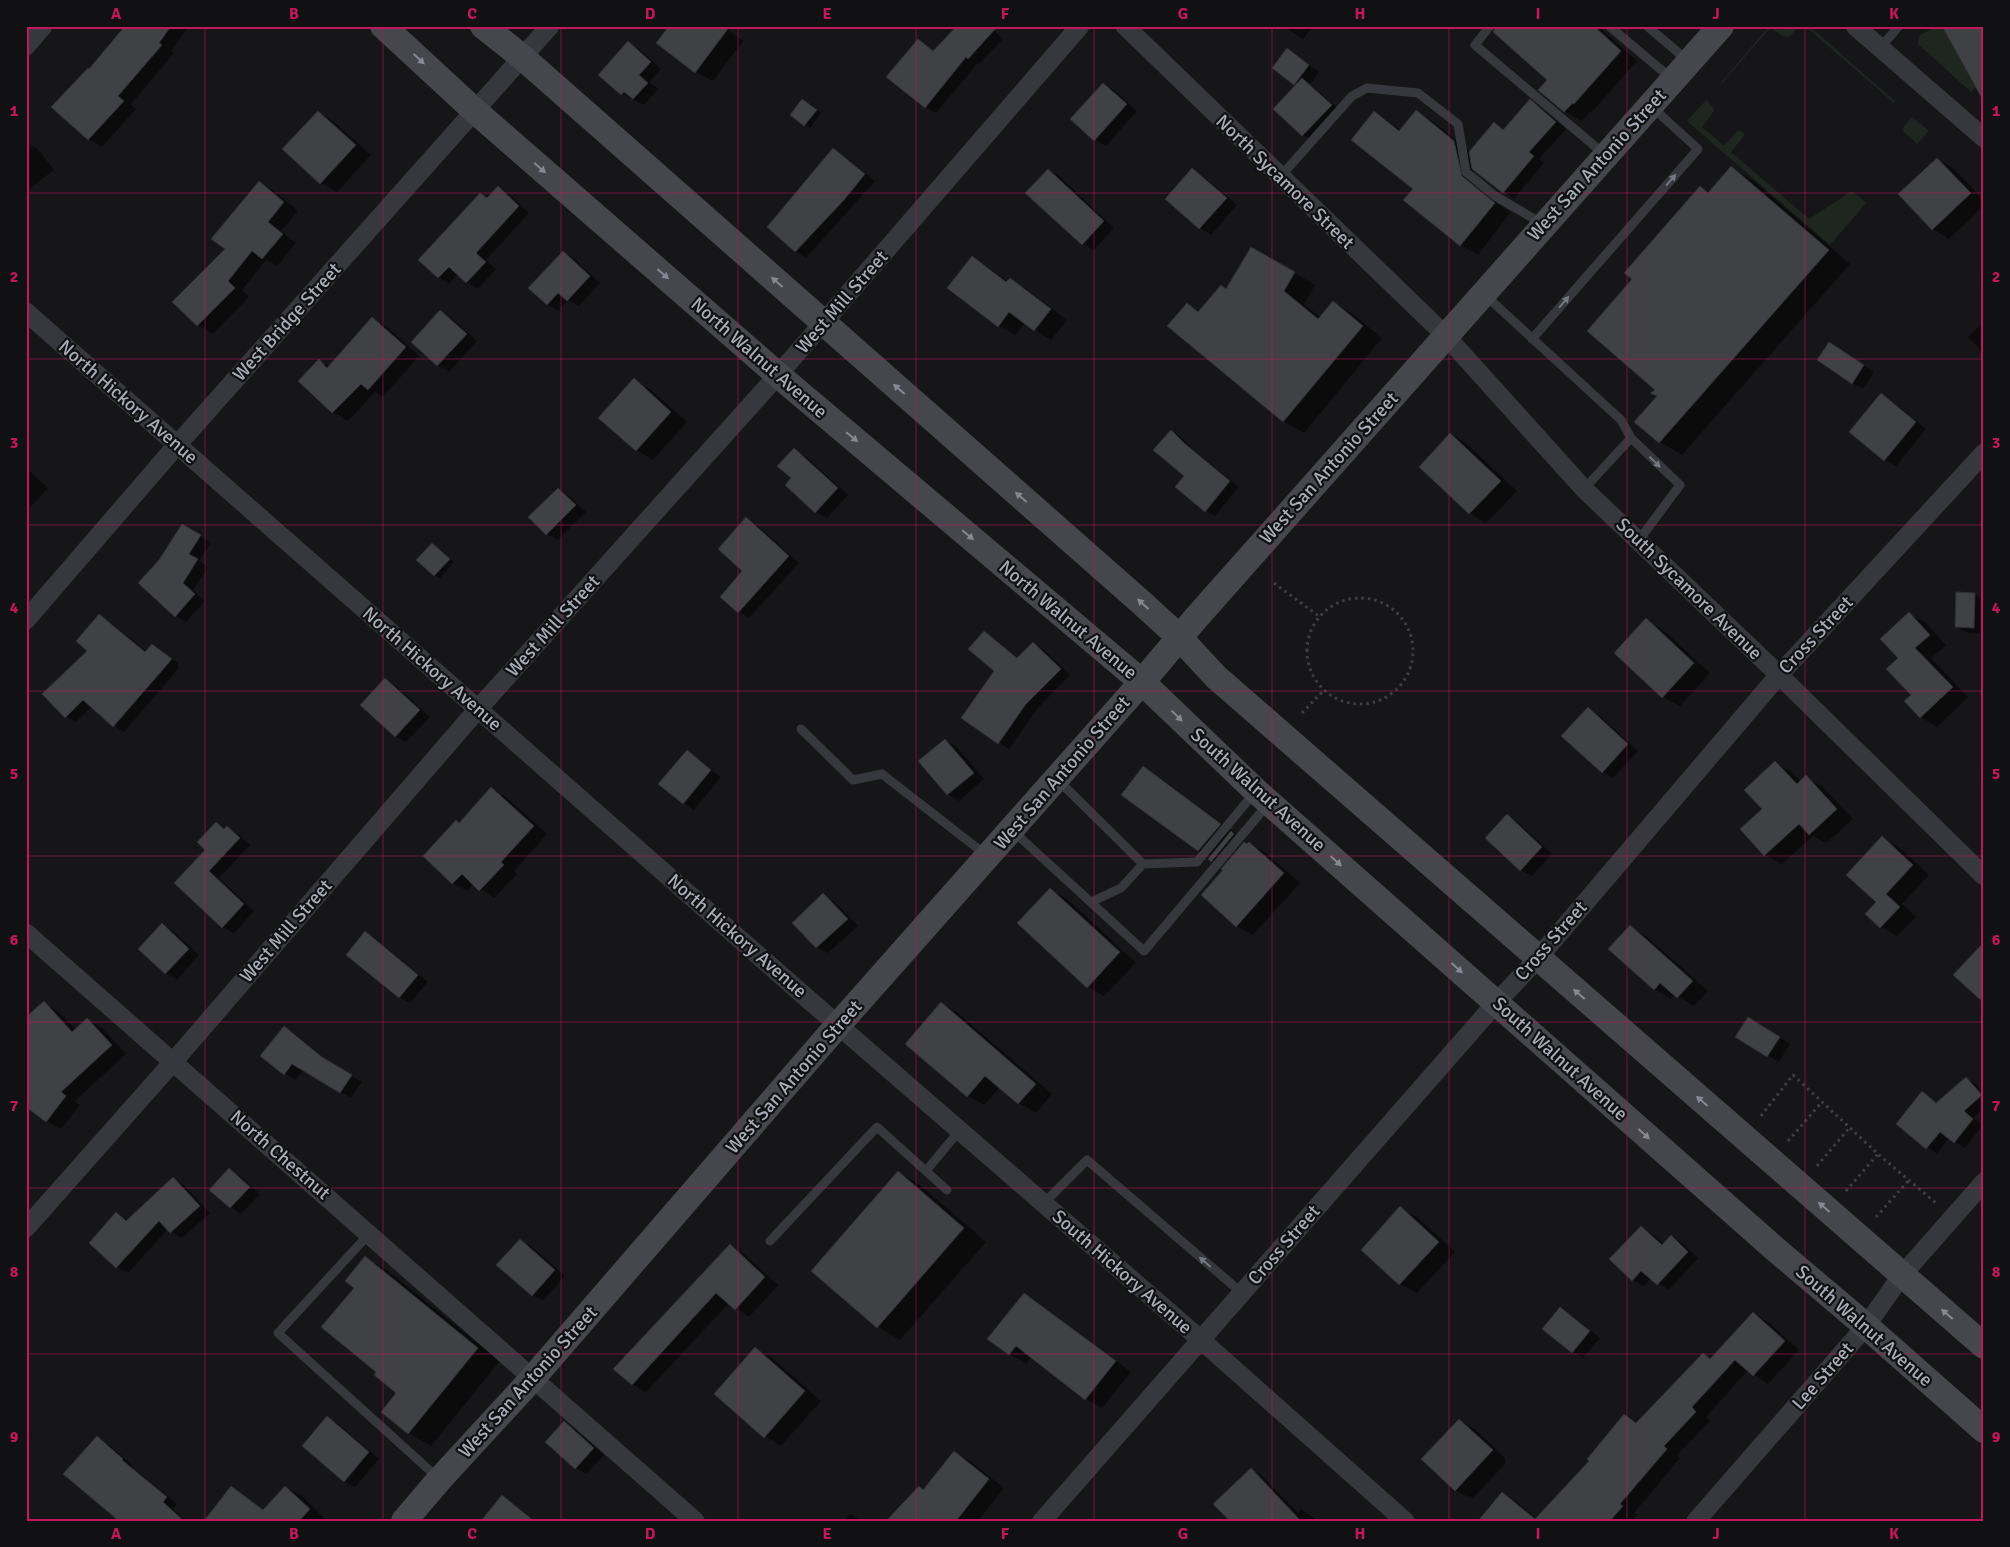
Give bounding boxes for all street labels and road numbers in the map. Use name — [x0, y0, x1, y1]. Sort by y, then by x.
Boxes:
street label: West San Antonio Street — [1522, 84, 1672, 246]
street label: North Sycamore Street — [1211, 110, 1360, 255]
street label: West Mill Street — [791, 245, 894, 359]
street label: West Bridge Street — [228, 258, 347, 386]
street label: North Walnut Avenue — [686, 292, 832, 424]
street label: North Hickory Avenue — [53, 335, 203, 469]
street label: West San Antonio Street — [1254, 387, 1404, 549]
street label: South Sycamore Avenue — [1611, 513, 1767, 665]
street label: North Walnut Avenue — [994, 555, 1142, 685]
street label: West Mill Street — [501, 570, 605, 682]
street label: Cross Street — [1774, 591, 1859, 679]
street label: North Hickory Avenue — [357, 602, 507, 736]
street label: West San Antonio Street — [989, 691, 1136, 855]
street label: South Walnut Avenue — [1185, 723, 1331, 857]
street label: North Hickory Avenue — [662, 869, 812, 1003]
street label: West Mill Street — [235, 874, 338, 988]
street label: Cross Street — [1510, 896, 1593, 986]
street label: South Walnut Avenue — [1487, 992, 1633, 1126]
street label: West San Antonio Street — [721, 995, 868, 1159]
street label: North Chestnut — [225, 1105, 335, 1205]
street label: Cross Street — [1243, 1200, 1326, 1290]
street label: South Hickory Avenue — [1047, 1205, 1197, 1339]
street label: South Walnut Avenue — [1791, 1260, 1937, 1392]
street label: West San Antonio Street — [453, 1301, 603, 1463]
street label: Lee Street — [1787, 1337, 1859, 1415]

